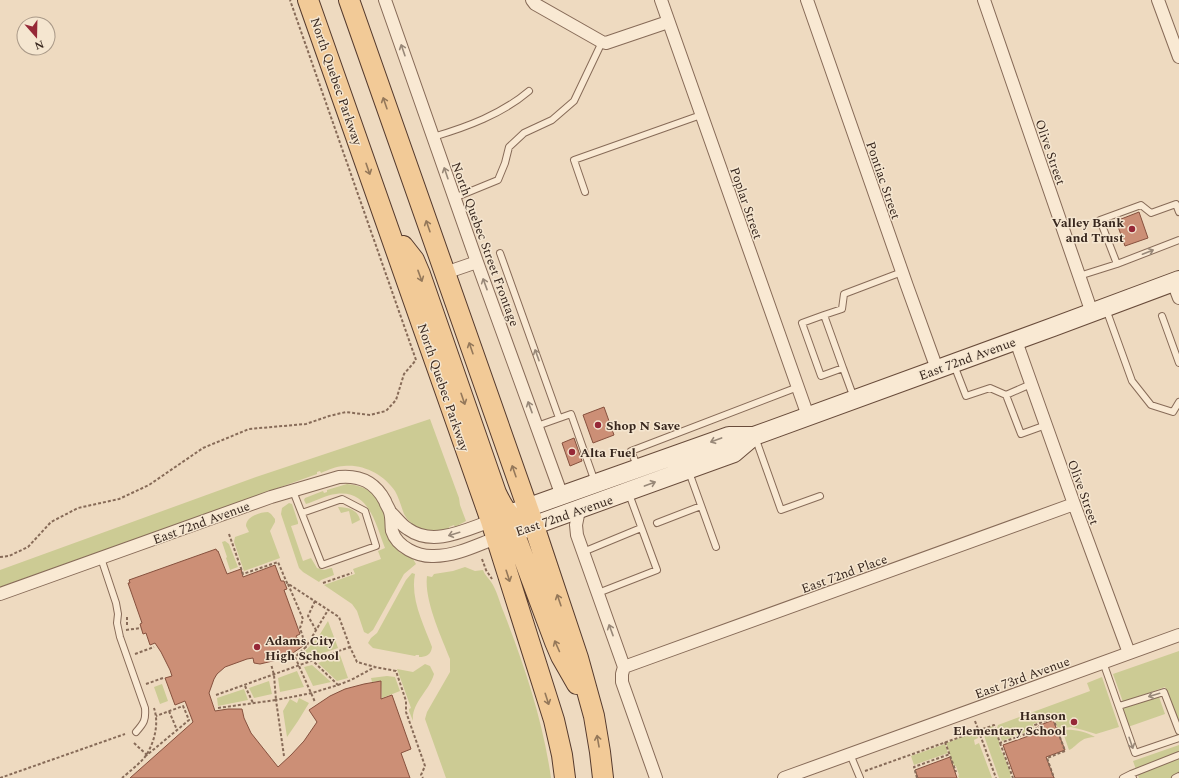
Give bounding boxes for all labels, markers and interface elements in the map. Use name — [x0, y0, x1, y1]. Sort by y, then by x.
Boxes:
street label: North Quebec Parkway — [305, 15, 368, 149]
north arrow — [16, 16, 56, 56]
text: N — [32, 35, 46, 54]
one-way arrow — [398, 44, 406, 56]
one-way arrow — [381, 97, 389, 109]
street label: Olive Street — [1029, 117, 1071, 188]
street label: Pontiac Street — [860, 139, 906, 222]
street label: North Quebec Street Frontage — [446, 159, 524, 330]
one-way arrow — [364, 162, 372, 174]
street label: Poplar Street — [724, 165, 768, 242]
one-way arrow — [441, 167, 449, 179]
place label: Valley Bank and Trust — [1052, 213, 1124, 248]
one-way arrow — [424, 220, 432, 232]
marker: Valley Bank and Trust — [1127, 224, 1137, 234]
one-way arrow — [1141, 247, 1153, 255]
one-way arrow — [417, 270, 425, 282]
one-way arrow — [481, 279, 489, 291]
street label: North Quebec Parkway — [412, 321, 475, 455]
street label: East 72nd Avenue — [916, 332, 1019, 386]
one-way arrow — [467, 343, 475, 355]
one-way arrow — [532, 350, 540, 362]
one-way arrow — [460, 392, 468, 404]
one-way arrow — [526, 400, 533, 413]
place label: Shop N Save — [606, 416, 680, 436]
marker: Shop N Save — [593, 420, 603, 430]
one-way arrow — [710, 437, 722, 445]
place label: Alta Fuel — [580, 443, 636, 463]
marker: Alta Fuel — [567, 447, 577, 457]
street label: Olive Street — [1062, 457, 1104, 528]
one-way arrow — [510, 465, 517, 478]
one-way arrow — [643, 480, 655, 488]
street label: East 72nd Avenue — [513, 490, 616, 542]
street label: East 72nd Avenue — [150, 496, 253, 550]
one-way arrow — [448, 530, 460, 538]
street label: East 72nd Place — [799, 549, 890, 599]
one-way arrow — [505, 569, 512, 582]
one-way arrow — [554, 594, 562, 606]
one-way arrow — [607, 625, 615, 637]
place label: Adams City High School — [265, 631, 339, 666]
one-way arrow — [553, 641, 560, 653]
marker: Adams City High School — [252, 642, 262, 652]
street label: East 73rd Avenue — [972, 651, 1073, 704]
one-way arrow — [1147, 692, 1160, 699]
one-way arrow — [544, 693, 551, 706]
place label: Hanson Elementary School — [953, 706, 1066, 741]
marker: Hanson Elementary School — [1069, 717, 1079, 727]
one-way arrow — [594, 735, 602, 748]
one-way arrow — [1128, 737, 1135, 750]

